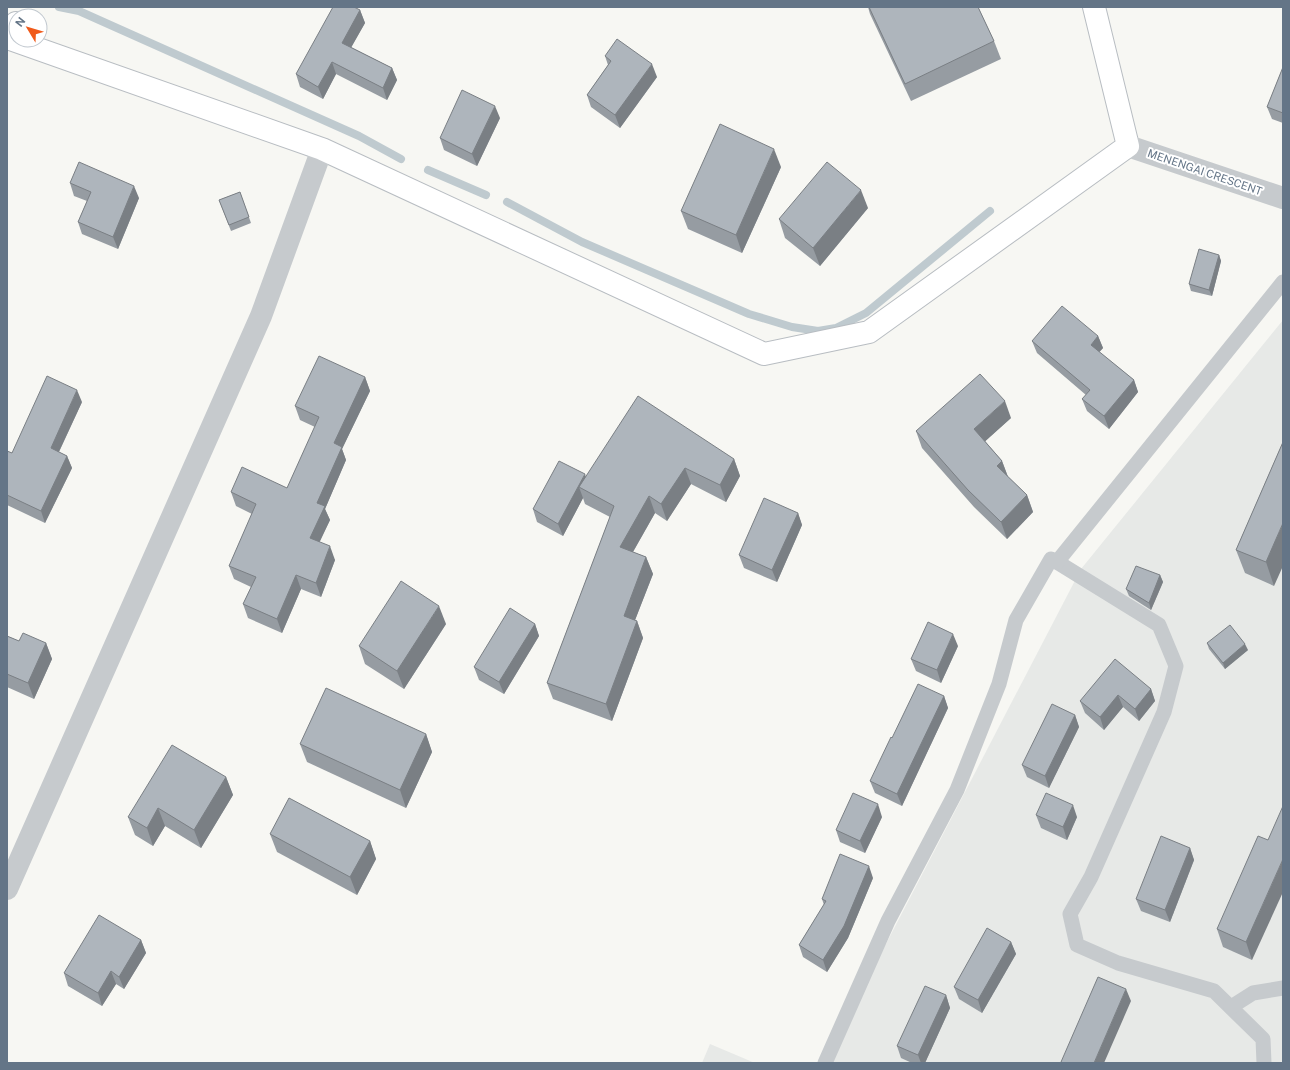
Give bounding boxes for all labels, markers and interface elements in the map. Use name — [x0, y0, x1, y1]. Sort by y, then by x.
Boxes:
north arrow — [8, 8, 48, 48]
text: N — [13, 15, 27, 29]
street label: MENENGAI CRESCENT — [1146, 147, 1264, 197]

